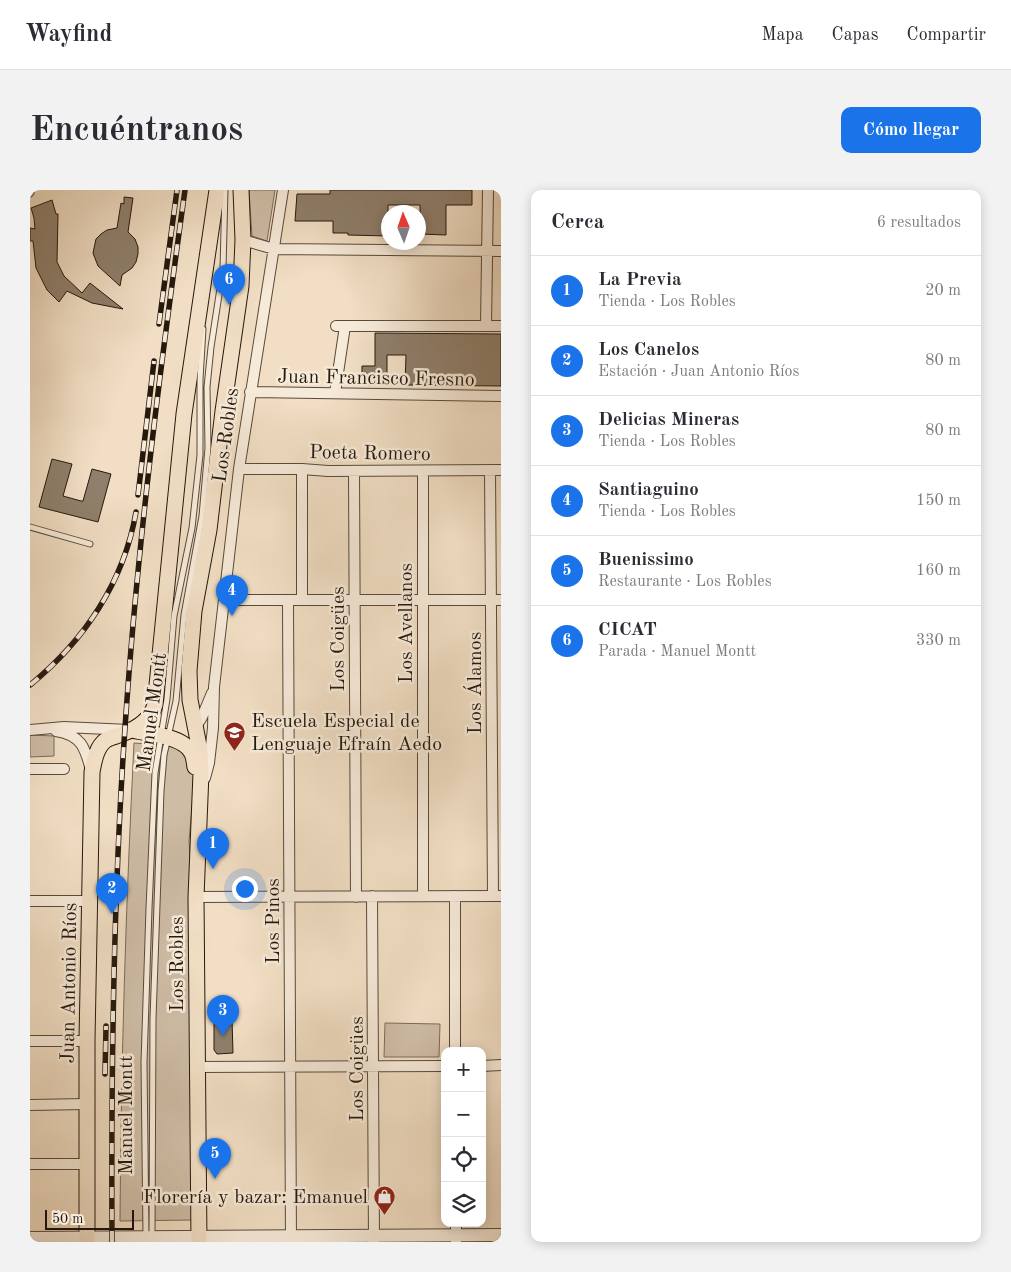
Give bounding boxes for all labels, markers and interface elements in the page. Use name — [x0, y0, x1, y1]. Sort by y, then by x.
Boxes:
text: Wayfind — [25, 23, 112, 47]
text: Mapa — [761, 26, 804, 44]
text: Capas — [832, 26, 879, 44]
text: Compartir — [907, 26, 986, 44]
button: Cómo llegar — [841, 107, 981, 153]
text: Encuéntranos — [30, 113, 243, 148]
north arrow — [381, 205, 426, 250]
text: Cerca — [551, 212, 604, 233]
text: 6 resultados — [877, 215, 961, 231]
pin: 6 — [213, 264, 245, 305]
text: La Previa — [598, 271, 682, 290]
text: 1 — [562, 283, 572, 299]
text: 20 m — [925, 283, 961, 299]
text: Tienda · Los Robles — [598, 294, 736, 310]
text: Los Canelos — [598, 341, 699, 360]
text: 2 — [562, 353, 572, 369]
text: 80 m — [925, 353, 961, 369]
text: Estación · Juan Antonio Ríos — [598, 364, 799, 380]
street label: Juan Francisco Fresno — [277, 367, 475, 391]
street label: Los Robles — [210, 387, 244, 484]
text: Delicias Mineras — [598, 411, 739, 430]
text: 3 — [562, 423, 572, 439]
text: 80 m — [925, 423, 961, 439]
text: Tienda · Los Robles — [598, 434, 736, 450]
street label: Poeta Romero — [309, 443, 431, 465]
text: Santiaguino — [598, 481, 699, 500]
text: 4 — [562, 493, 572, 509]
text: 150 m — [916, 493, 961, 509]
text: Tienda · Los Robles — [598, 504, 736, 520]
text: Buenissimo — [598, 551, 694, 570]
street label: Los Avellanos — [397, 563, 417, 683]
text: 5 — [562, 563, 572, 579]
text: 160 m — [916, 563, 961, 579]
text: Restaurante · Los Robles — [598, 574, 772, 590]
pin: 4 — [216, 575, 248, 616]
street label: Los Coigües — [329, 586, 349, 692]
text: CICAT — [598, 621, 657, 640]
street label: Los Álamos — [463, 632, 486, 734]
text: 6 — [562, 633, 572, 649]
text: 330 m — [916, 633, 961, 649]
text: Parada · Manuel Montt — [598, 644, 756, 660]
street label: Manuel Montt — [135, 652, 171, 773]
place label: Escuela Especial de Lenguaje Efraín Aedo — [251, 712, 442, 755]
school or university icon: Escuela Especial de Lenguaje Efraín Aedo — [223, 720, 247, 751]
pin: 1 — [197, 828, 229, 869]
pin: 2 — [96, 873, 128, 914]
your location — [232, 876, 258, 902]
street label: Los Pinos — [264, 878, 284, 964]
street label: Juan Antonio Ríos — [59, 902, 81, 1064]
street label: Los Robles — [168, 916, 188, 1012]
pin: 3 — [207, 995, 239, 1036]
street label: Los Coigües — [348, 1016, 368, 1122]
map controls — [441, 1047, 486, 1227]
button: + — [441, 1047, 486, 1092]
street label: Manuel Montt — [117, 1055, 137, 1175]
button: − — [441, 1092, 486, 1137]
button: locate — [441, 1137, 486, 1182]
pin: 5 — [199, 1138, 231, 1179]
button: layers — [441, 1182, 486, 1227]
shop icon: Florería y bazar: Emanuel — [372, 1184, 396, 1215]
place label: Florería y bazar: Emanuel — [143, 1188, 368, 1208]
scale bar — [45, 1207, 134, 1230]
text: 50 m — [52, 1212, 83, 1226]

